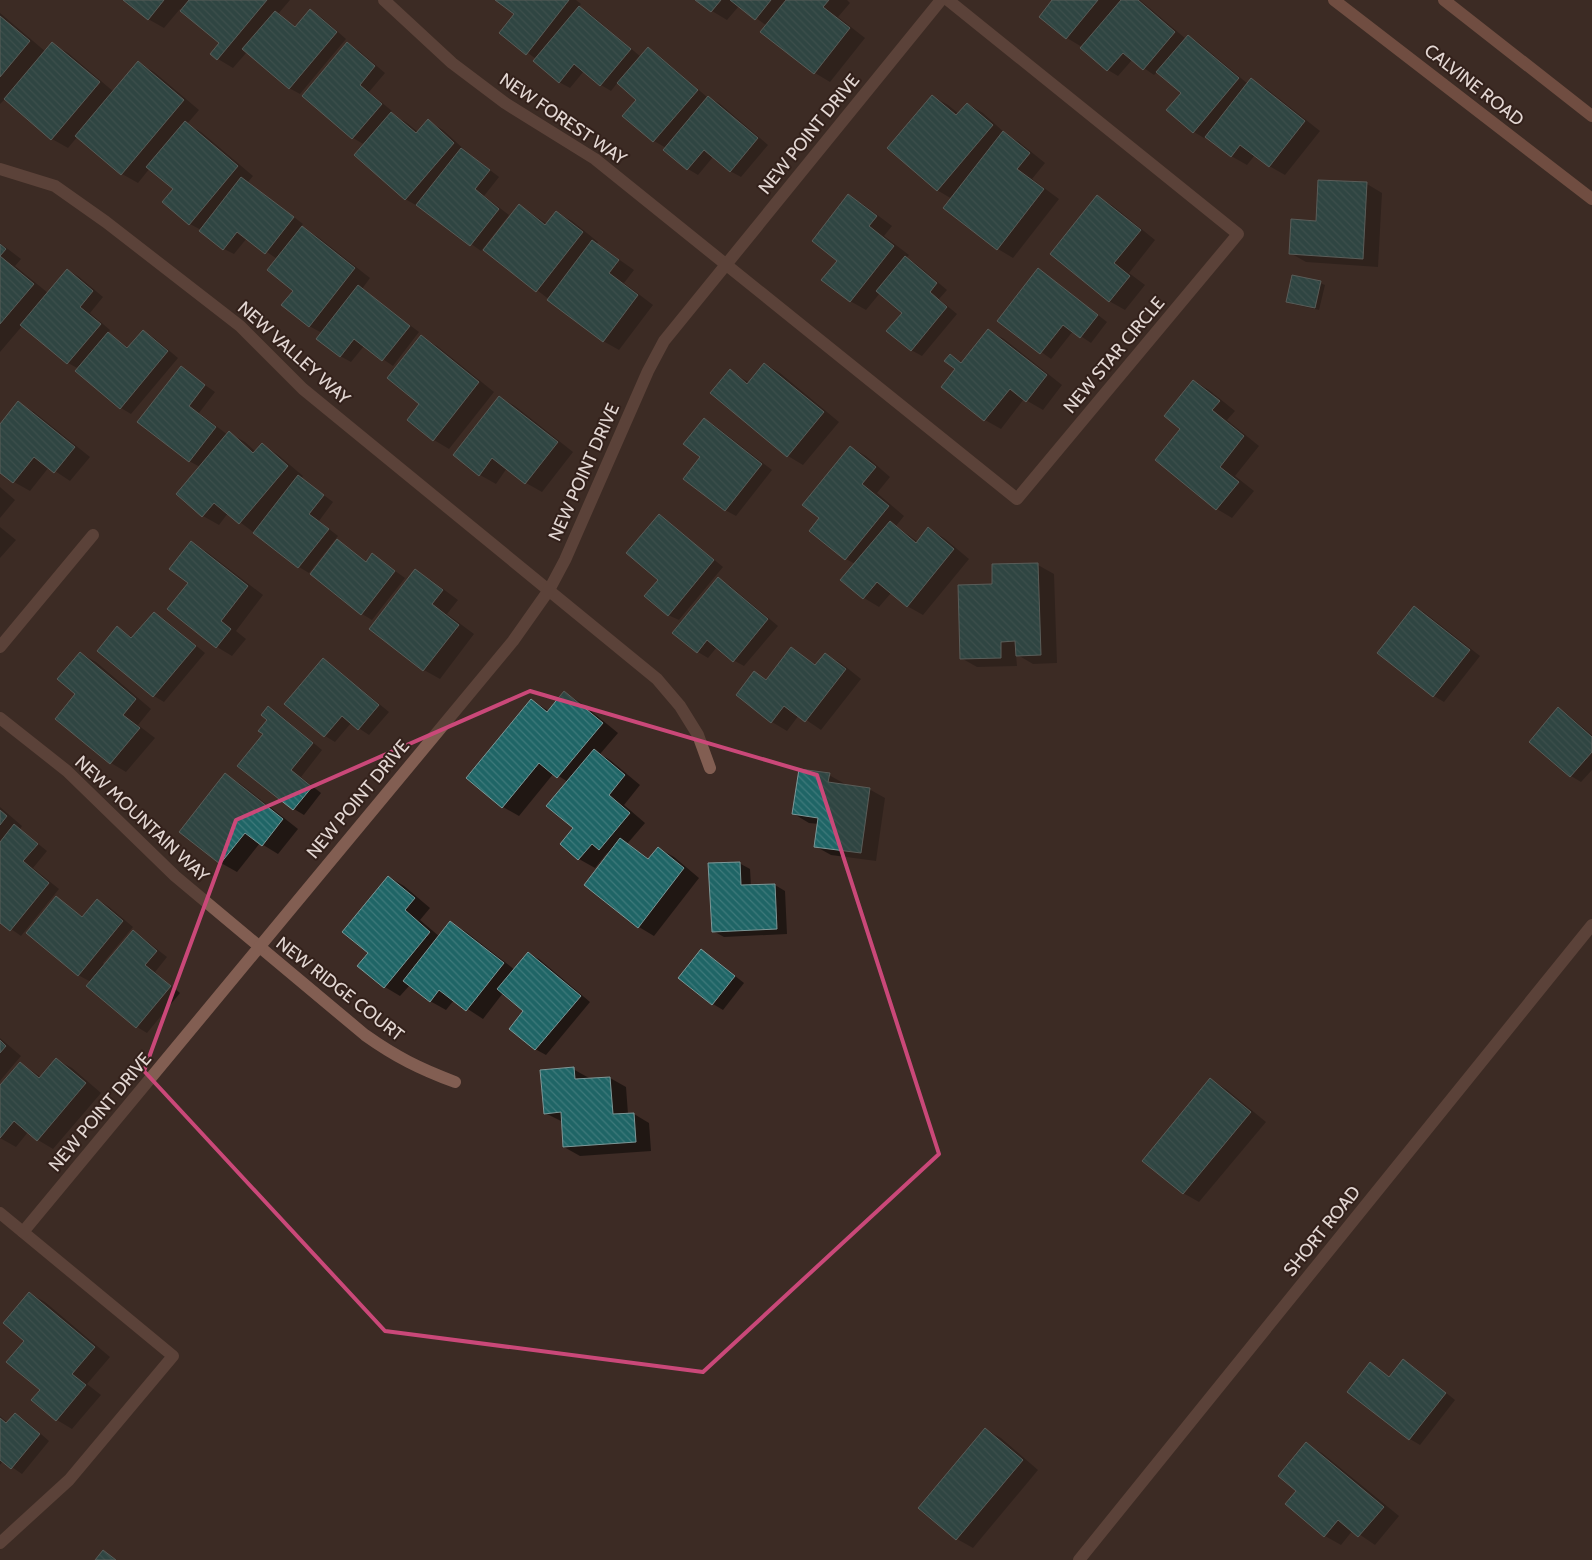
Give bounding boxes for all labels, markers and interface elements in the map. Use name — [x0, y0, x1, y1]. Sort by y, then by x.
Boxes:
street label: CALVINE ROAD — [1420, 39, 1528, 131]
street label: NEW FOREST WAY — [495, 68, 631, 170]
street label: NEW POINT DRIVE — [754, 69, 864, 199]
street label: NEW STAR CIRCLE — [1059, 292, 1169, 418]
street label: NEW VALLEY WAY — [233, 297, 355, 410]
street label: NEW POINT DRIVE — [544, 400, 624, 544]
street label: NEW POINT DRIVE — [302, 735, 414, 863]
street label: NEW MOUNTAIN WAY — [70, 751, 214, 887]
street label: NEW RIDGE COURT — [272, 932, 409, 1046]
street label: NEW POINT DRIVE — [44, 1048, 156, 1176]
street label: SHORT ROAD — [1279, 1181, 1365, 1281]

